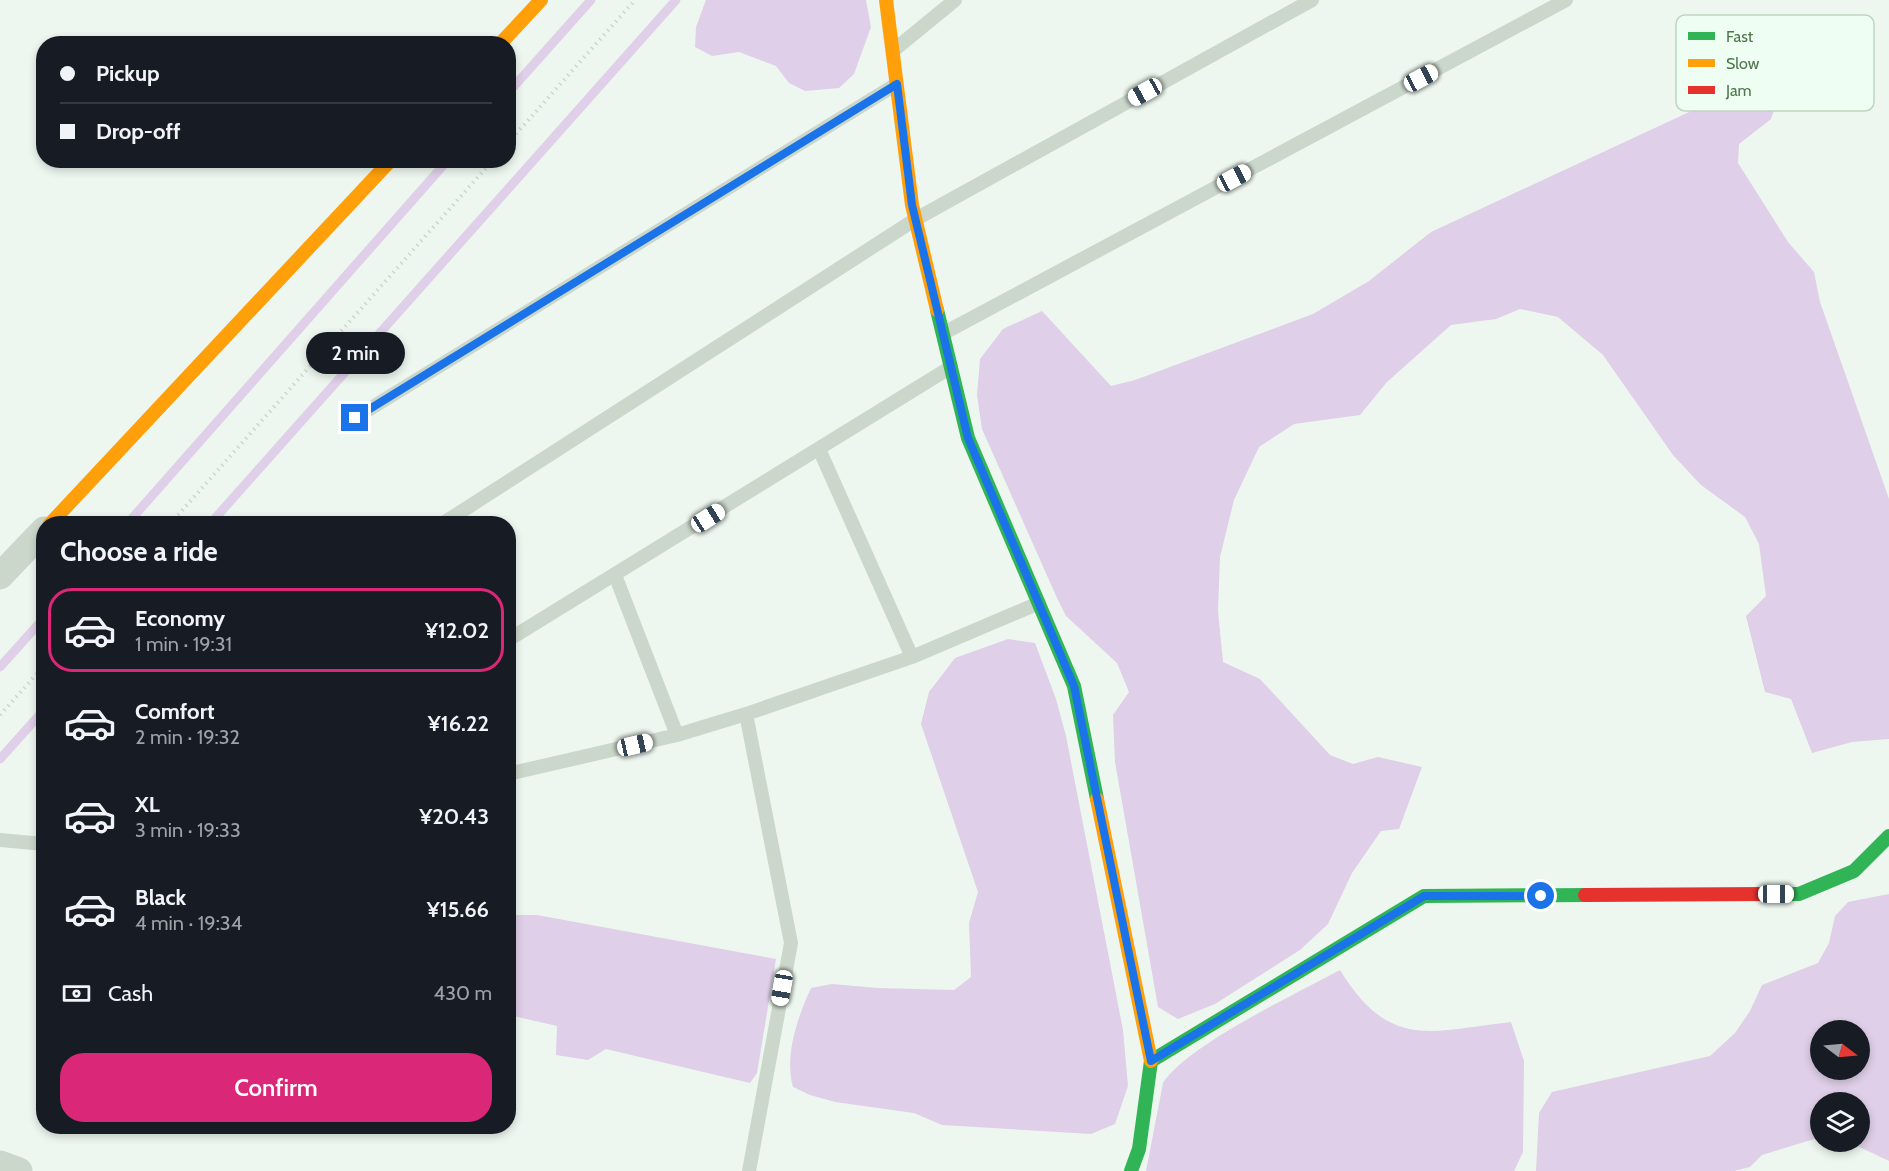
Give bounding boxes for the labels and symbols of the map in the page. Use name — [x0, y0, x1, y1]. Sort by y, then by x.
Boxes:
legend — [1676, 15, 1874, 111]
text: Fast — [1726, 27, 1754, 46]
text: Slow — [1726, 54, 1760, 73]
car — [1401, 62, 1441, 94]
car — [1125, 75, 1165, 109]
text: Jam — [1725, 81, 1752, 100]
car — [1214, 162, 1254, 194]
callout: 2 min — [306, 331, 404, 373]
route end — [341, 404, 368, 431]
car — [688, 501, 728, 535]
car — [615, 732, 655, 758]
route start — [1527, 882, 1554, 909]
car — [1758, 885, 1794, 903]
car — [770, 969, 794, 1007]
north arrow — [1810, 1020, 1870, 1080]

